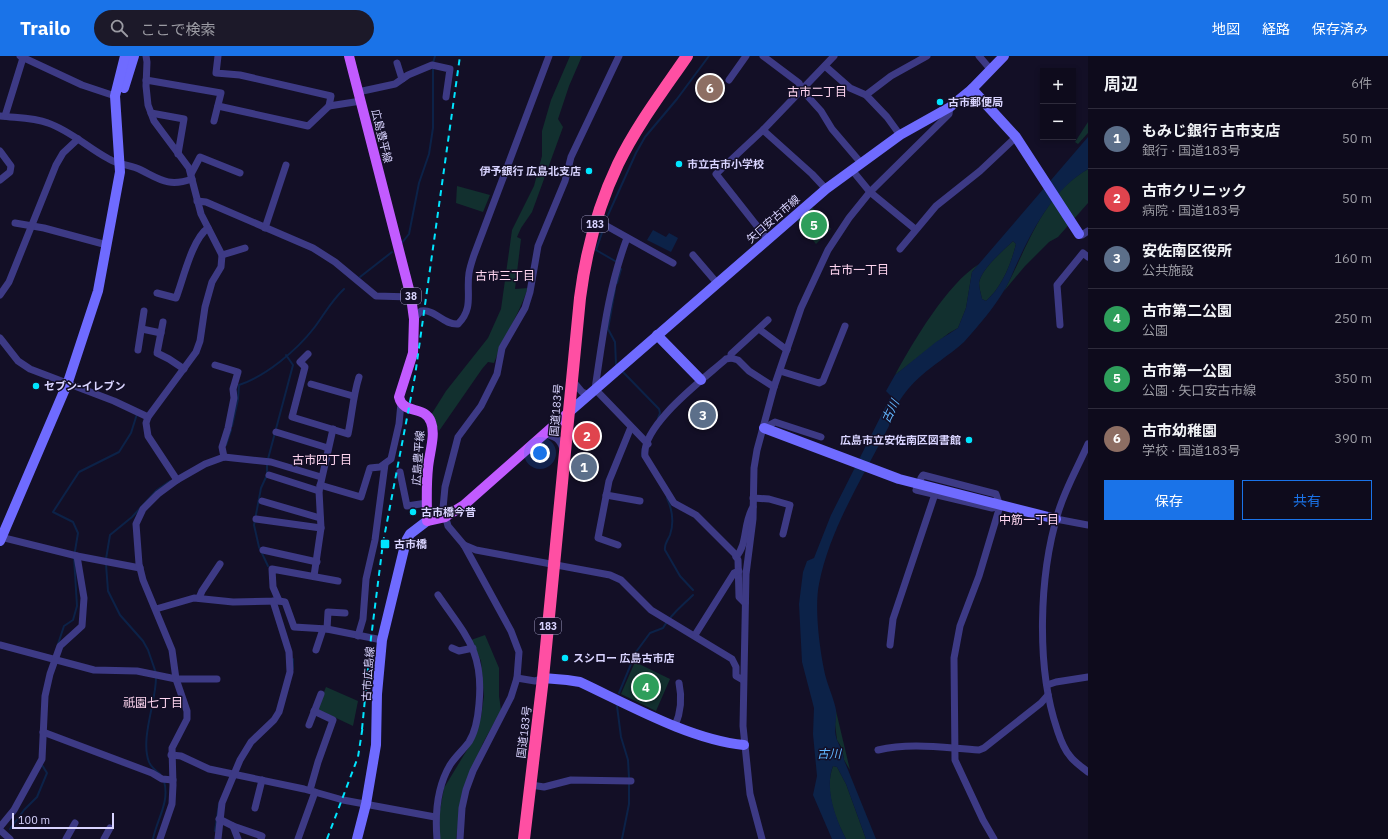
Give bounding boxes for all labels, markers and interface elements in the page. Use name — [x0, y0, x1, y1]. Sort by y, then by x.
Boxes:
search box — [94, 10, 374, 46]
text: Trailo — [20, 16, 70, 40]
icon: search — [108, 17, 130, 39]
text: ここで検索 — [140, 20, 215, 39]
text: 地図 — [1212, 20, 1240, 38]
text: 経路 — [1262, 20, 1290, 38]
text: 保存済み — [1312, 20, 1368, 38]
map controls — [1040, 68, 1076, 140]
button: + — [1040, 68, 1076, 104]
pin: 6 — [697, 73, 723, 103]
text: 周辺 — [1104, 73, 1138, 95]
text: 6件 — [1351, 75, 1372, 92]
district label: 古市二丁目 — [787, 84, 847, 99]
place label: 古市郵便局 — [948, 95, 1003, 109]
marker: 古市郵便局 — [935, 97, 945, 107]
button: − — [1040, 104, 1076, 140]
street label: 広島豊平線 — [369, 108, 395, 164]
text: もみじ銀行 古市支店 — [1142, 121, 1281, 140]
text: 1 — [1113, 130, 1121, 147]
text: 50 m — [1342, 130, 1372, 147]
text: 銀行 · 国道183号 — [1142, 142, 1241, 159]
place label: 市立古市小学校 — [687, 157, 764, 171]
marker: 市立古市小学校 — [674, 159, 684, 169]
place label: 伊予銀行 広島北支店 — [479, 164, 581, 178]
marker: 伊予銀行 広島北支店 — [584, 166, 594, 176]
text: 古市クリニック — [1142, 181, 1247, 200]
text: 2 — [1113, 190, 1121, 207]
text: 50 m — [1342, 190, 1372, 207]
street label: 矢口安古市線 — [744, 192, 802, 246]
text: 病院 · 国道183号 — [1142, 202, 1241, 219]
pin: 5 — [801, 210, 827, 240]
road number: 183 — [582, 216, 608, 232]
text: 安佐南区役所 — [1142, 241, 1232, 260]
text: 3 — [1113, 250, 1121, 267]
text: 160 m — [1334, 250, 1372, 267]
district label: 古市一丁目 — [829, 262, 889, 277]
text: 公共施設 — [1142, 262, 1194, 279]
district label: 古市三丁目 — [475, 268, 535, 283]
road number: 38 — [401, 288, 421, 304]
text: 古市第二公園 — [1142, 301, 1232, 320]
text: 4 — [1113, 310, 1121, 327]
text: 250 m — [1334, 310, 1372, 327]
text: 公園 — [1142, 322, 1168, 339]
text: 古市第一公園 — [1142, 361, 1232, 380]
text: 5 — [1113, 370, 1121, 387]
text: 350 m — [1334, 370, 1372, 387]
place label: セブン-イレブン — [44, 379, 125, 393]
marker: セブン-イレブン — [31, 381, 41, 391]
text: 公園 · 矢口安古市線 — [1142, 382, 1256, 399]
street label: 国道183号 — [547, 383, 565, 437]
water label: 古川 — [878, 395, 903, 425]
pin: 3 — [690, 400, 716, 430]
pin: 2 — [574, 421, 600, 451]
text: 古市幼稚園 — [1142, 421, 1217, 440]
street label: 広島豊平線 — [409, 430, 427, 486]
text: 6 — [1113, 430, 1121, 447]
text: 390 m — [1334, 430, 1372, 447]
place label: 広島市立安佐南区図書館 — [840, 433, 961, 447]
marker: 広島市立安佐南区図書館 — [964, 435, 974, 445]
text: 学校 · 国道183号 — [1142, 442, 1241, 459]
your location — [530, 443, 550, 463]
district label: 古市四丁目 — [292, 452, 352, 467]
pin: 1 — [571, 452, 597, 482]
button: 保存 — [1104, 480, 1234, 520]
button: 共有 — [1242, 480, 1372, 520]
place label: 古市橋今昔 — [421, 505, 476, 519]
marker: 古市橋今昔 — [408, 507, 418, 517]
district label: 中筋一丁目 — [999, 512, 1059, 527]
place label: 古市橋 — [394, 537, 427, 551]
marker: 古市橋 — [379, 538, 391, 550]
road number: 183 — [535, 618, 561, 634]
street label: 古市広島線 — [359, 646, 377, 702]
place label: スシロー 広島古市店 — [573, 651, 675, 665]
marker: スシロー 広島古市店 — [560, 653, 570, 663]
pin: 4 — [633, 672, 659, 702]
district label: 祇園七丁目 — [123, 695, 183, 710]
street label: 国道183号 — [514, 705, 534, 759]
water label: 古川 — [817, 746, 843, 761]
scale bar — [12, 811, 114, 830]
text: 100 m — [18, 813, 50, 827]

